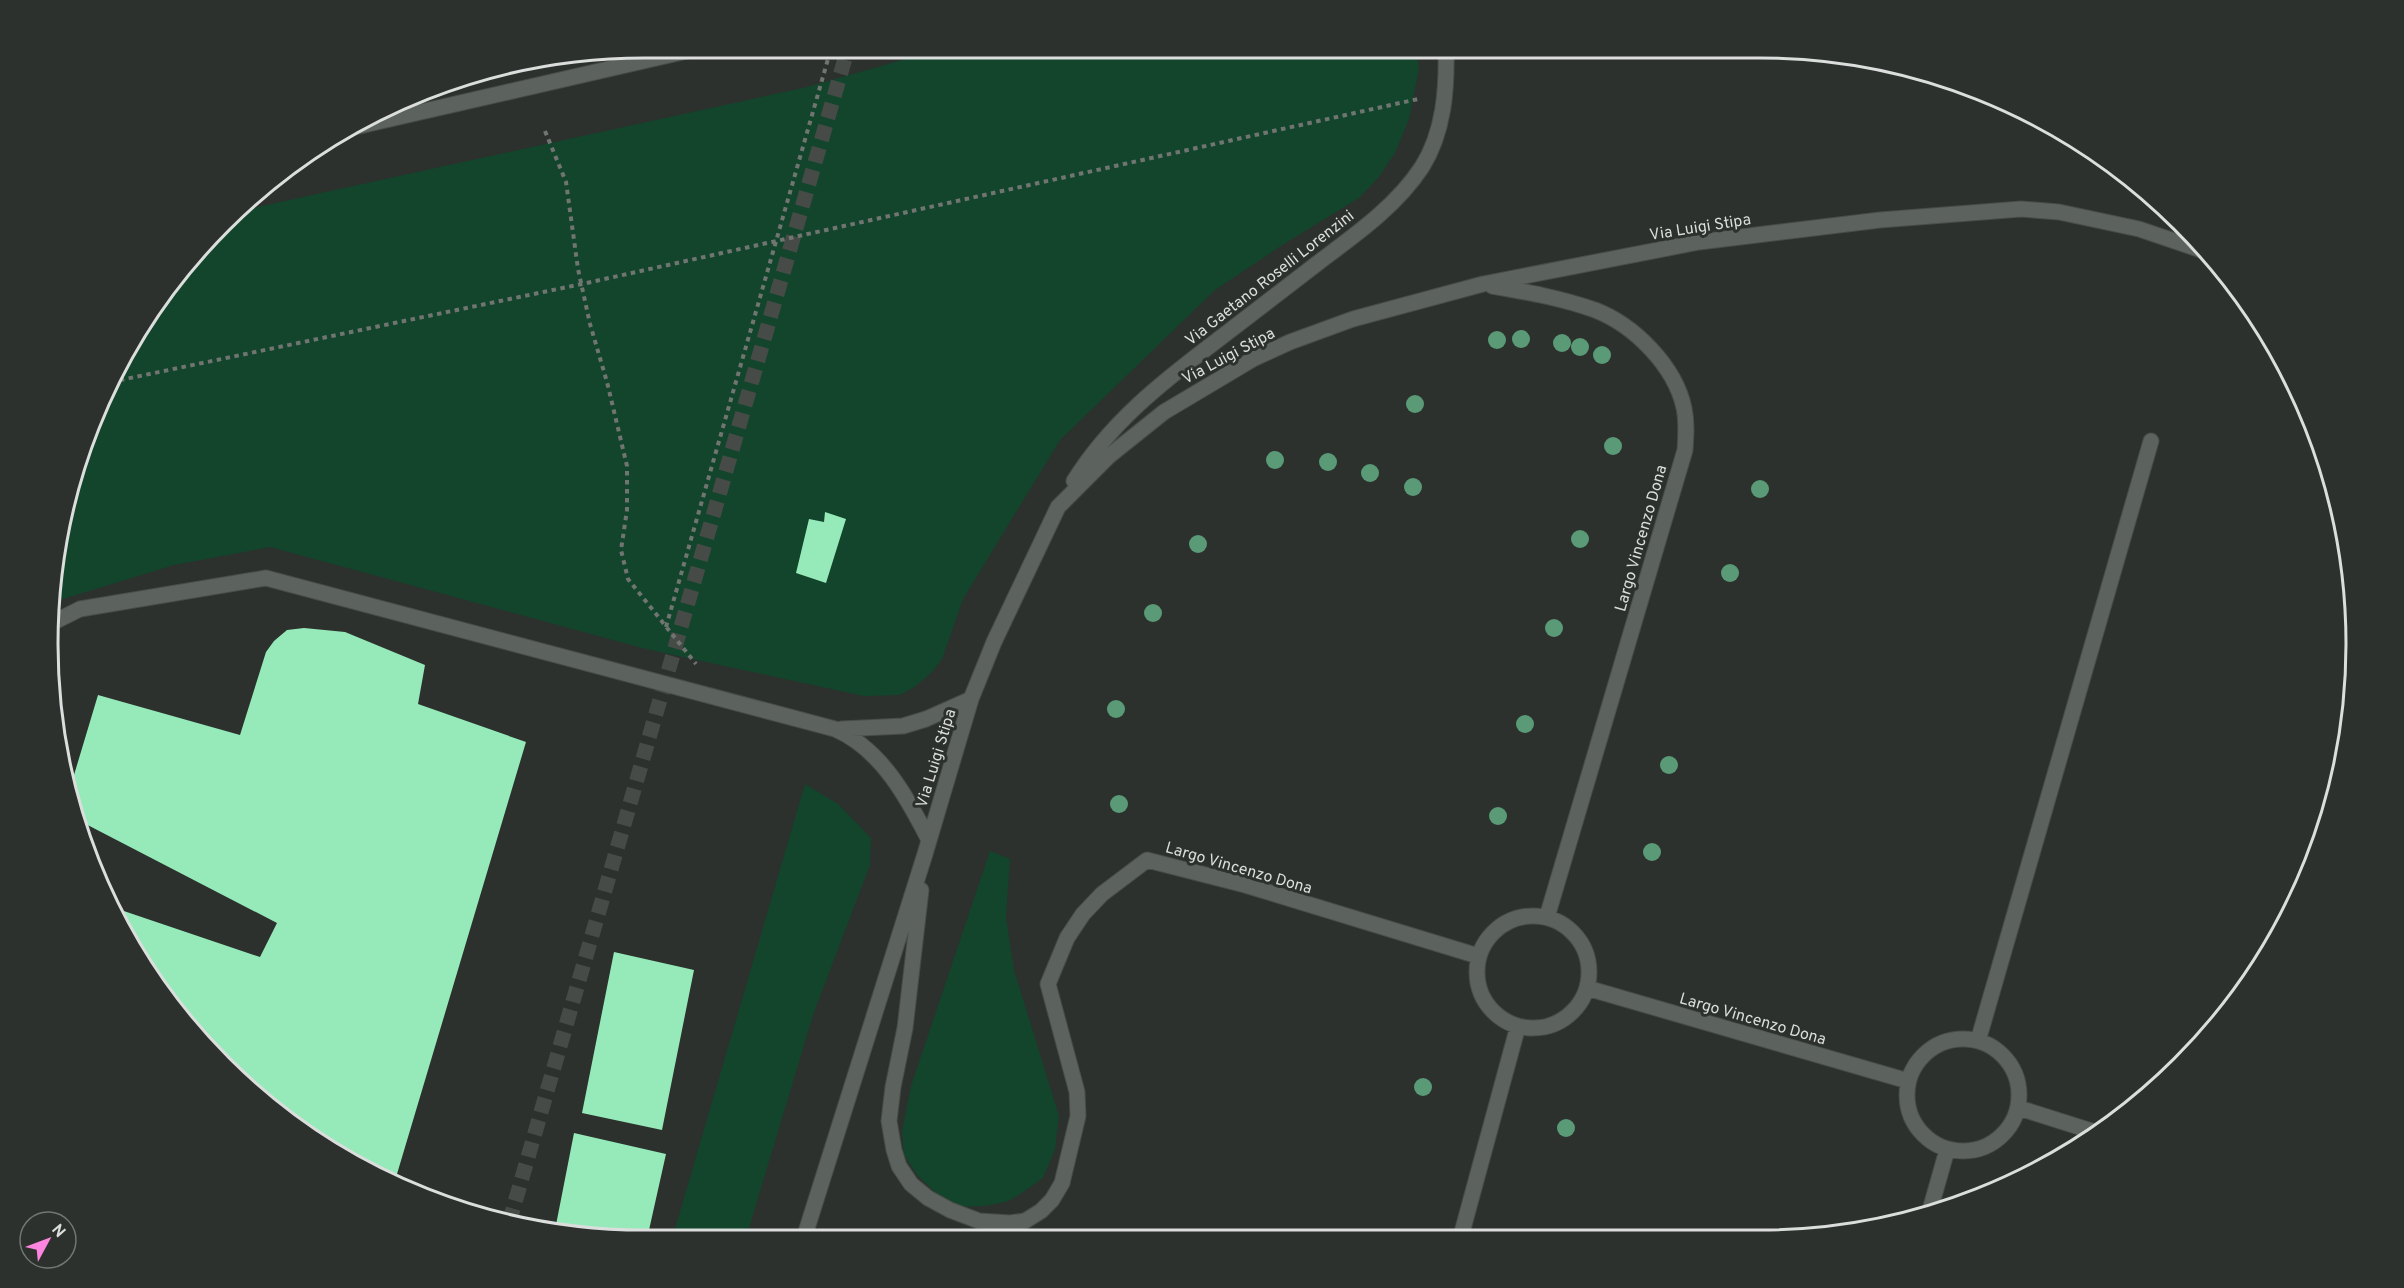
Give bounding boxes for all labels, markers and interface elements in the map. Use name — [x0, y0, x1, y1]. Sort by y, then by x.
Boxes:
street label: Via Gaetano Roselli Lorenzini — [1182, 206, 1359, 351]
street label: Via Luigi Stipa — [1648, 210, 1752, 246]
street label: Via Luigi Stipa — [1179, 324, 1279, 390]
street label: Largo Vincenzo Dona — [1611, 463, 1672, 614]
street label: Via Luigi Stipa — [912, 707, 961, 810]
street label: Largo Vincenzo Dona — [1163, 838, 1314, 899]
street label: Largo Vincenzo Dona — [1677, 989, 1828, 1050]
north arrow — [18, 1210, 78, 1270]
text: N — [46, 1221, 69, 1242]

